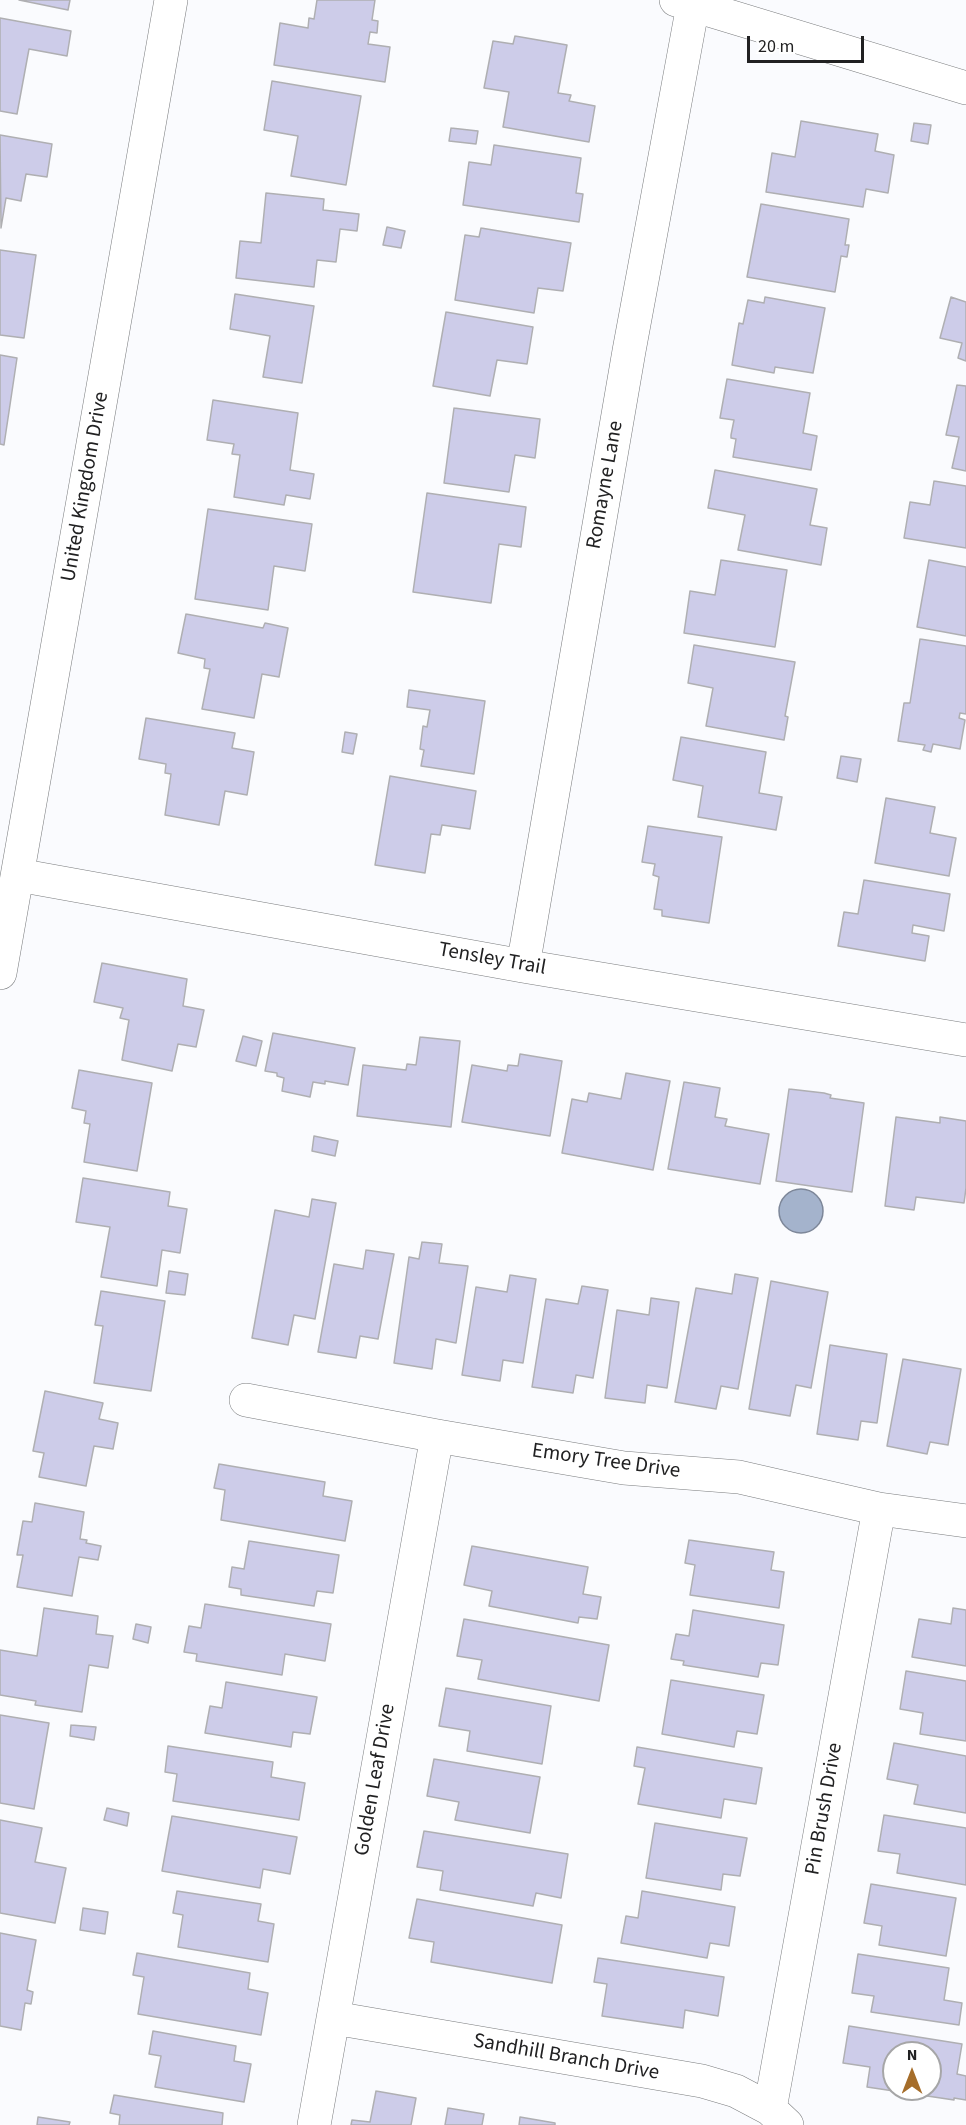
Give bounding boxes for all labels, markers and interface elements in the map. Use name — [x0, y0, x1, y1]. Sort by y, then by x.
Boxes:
scale bar — [750, 24, 867, 62]
text: 20 m — [758, 34, 794, 59]
street label: United Kingdom Drive — [57, 390, 115, 584]
street label: Romayne Lane — [582, 419, 630, 551]
street label: Tensley Trail — [436, 938, 548, 982]
street label: Emory Tree Drive — [530, 1439, 682, 1485]
street label: Golden Leaf Drive — [350, 1702, 402, 1858]
street label: Pin Brush Drive — [801, 1741, 849, 1877]
street label: Sandhill Branch Drive — [471, 2029, 661, 2087]
north arrow — [882, 2041, 942, 2101]
text: N — [907, 2044, 917, 2066]

